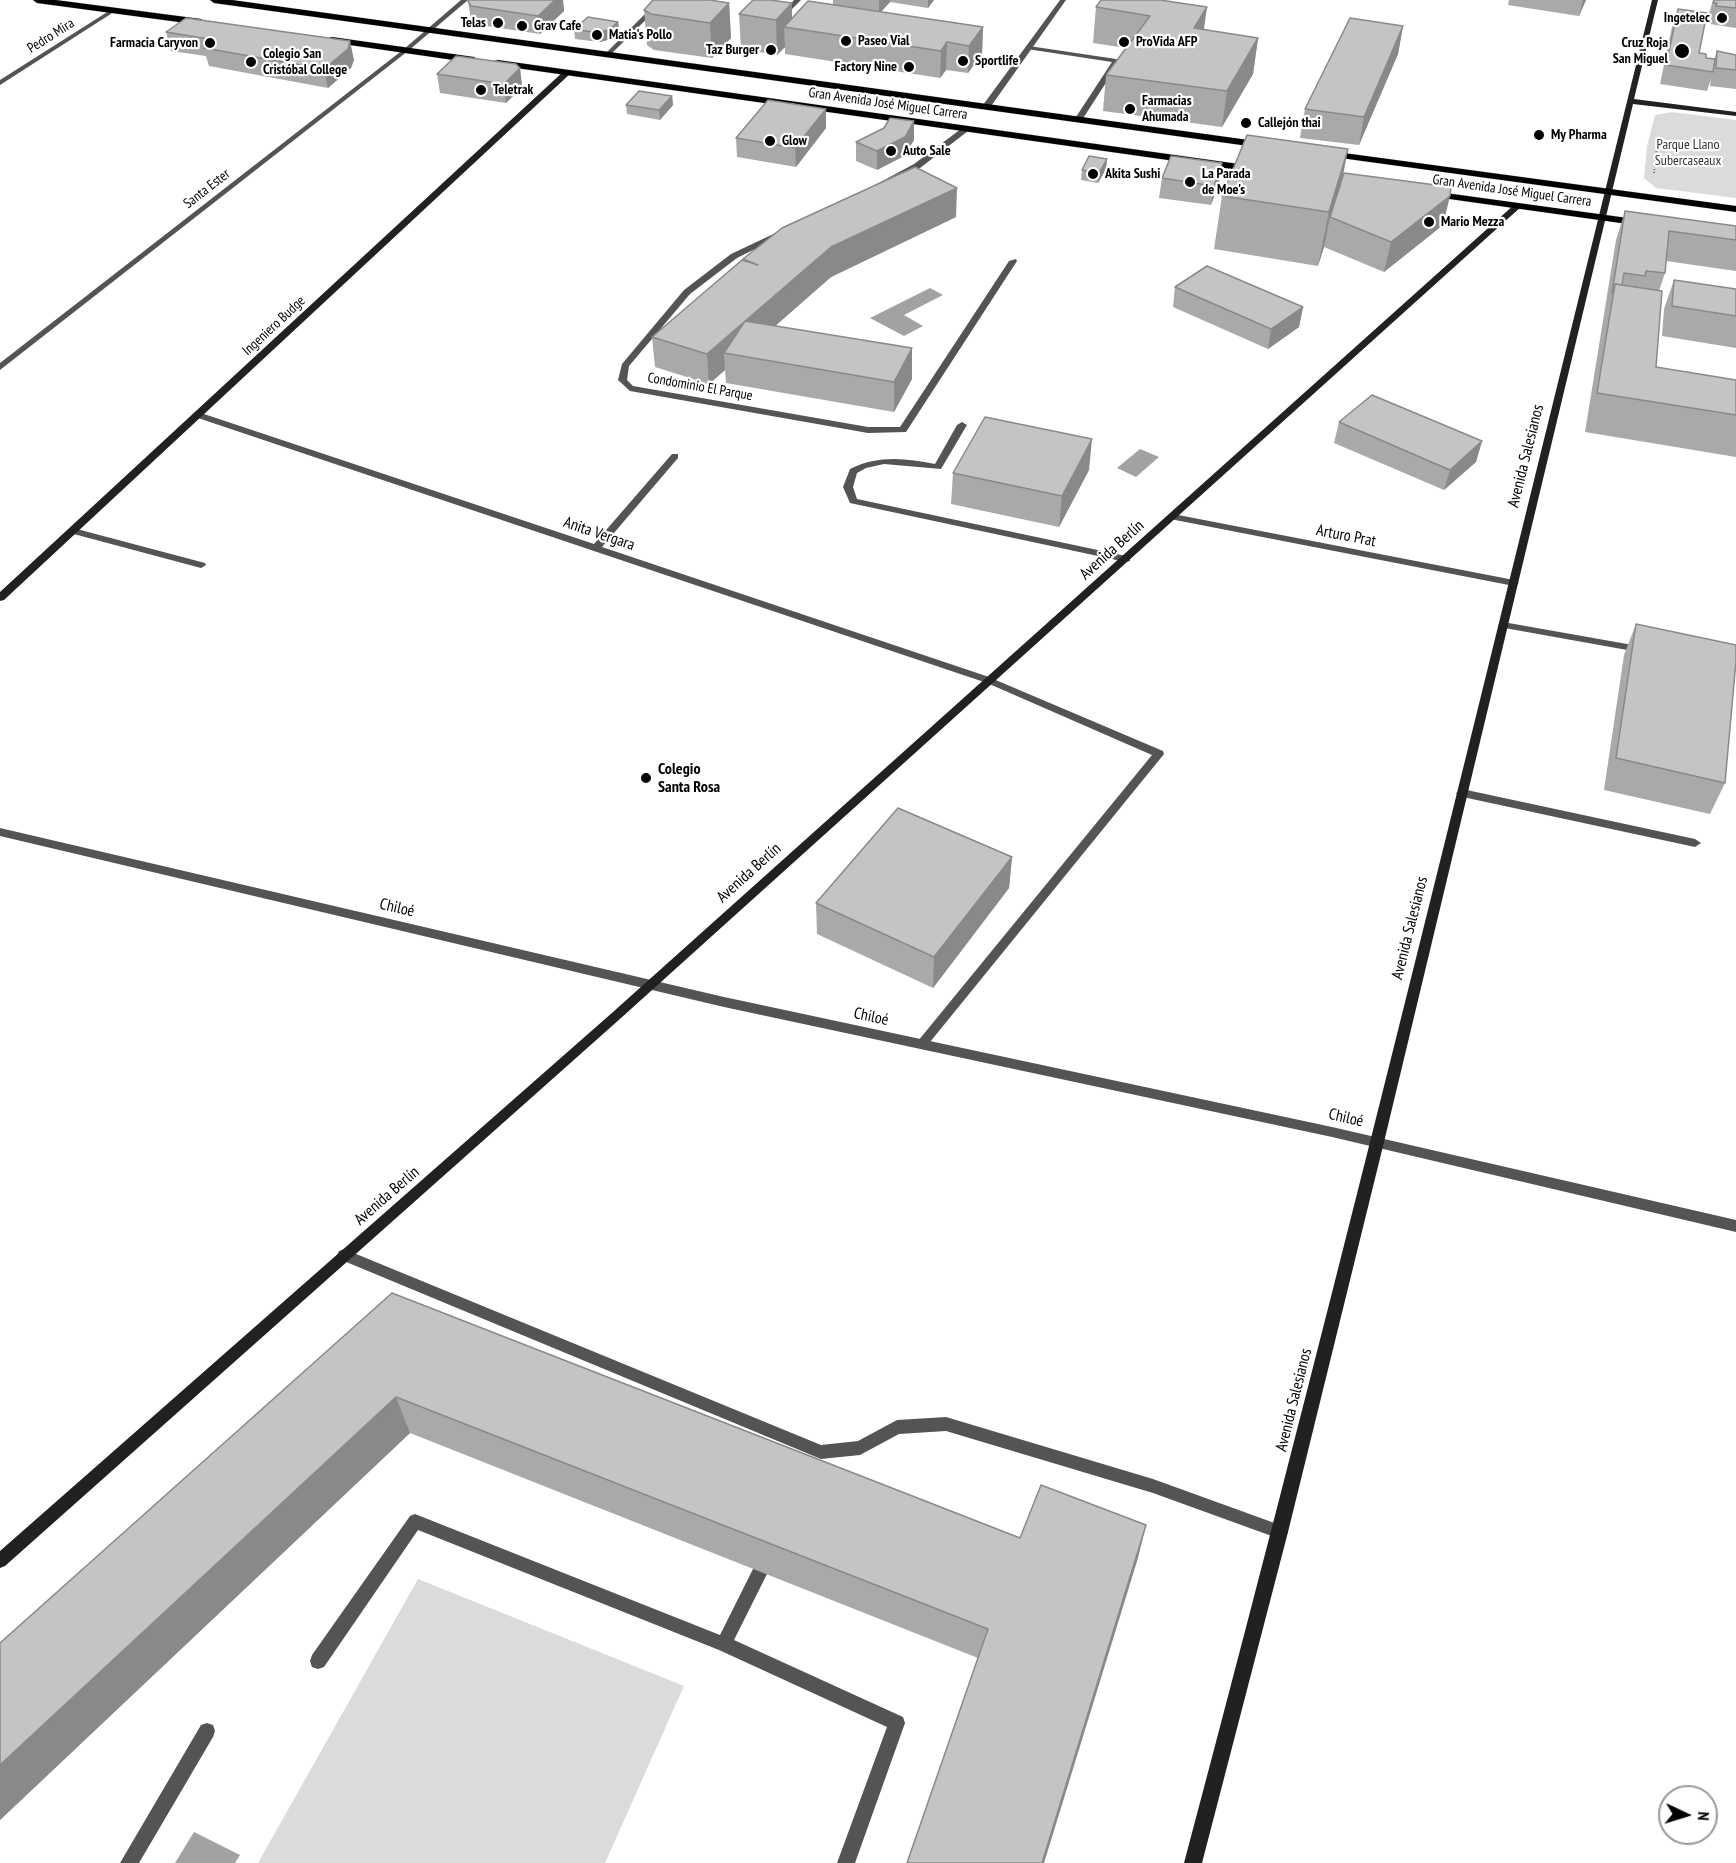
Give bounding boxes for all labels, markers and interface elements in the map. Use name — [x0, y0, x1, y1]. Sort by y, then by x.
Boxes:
place label: Ingetelec — [1664, 10, 1710, 26]
marker: Ingetelec — [1715, 11, 1729, 25]
street label: Pedro Mira — [25, 15, 77, 57]
place label: Telas — [461, 15, 486, 31]
marker: Telas — [491, 16, 505, 30]
place label: Grav Cafe — [534, 18, 581, 34]
marker: Grav Cafe — [515, 19, 529, 33]
place label: Matia's Pollo — [609, 27, 672, 43]
marker: Matia's Pollo — [590, 28, 604, 42]
place label: Paseo Vial — [858, 33, 910, 49]
marker: Paseo Vial — [839, 34, 853, 48]
place label: ProVida AFP — [1136, 34, 1197, 50]
place label: Farmacia Caryvon — [110, 35, 198, 51]
marker: ProVida AFP — [1117, 35, 1131, 49]
place label: Cruz Roja San Miguel — [1613, 35, 1668, 68]
marker: Farmacia Caryvon — [203, 36, 217, 50]
place label: Taz Burger — [706, 42, 759, 58]
marker: Cruz Roja San Miguel — [1673, 42, 1691, 60]
marker: Taz Burger — [764, 43, 778, 57]
place label: Colegio San Cristóbal College — [263, 46, 347, 78]
place label: Sportlife — [975, 53, 1018, 69]
marker: Sportlife — [956, 54, 970, 68]
marker: Colegio San Cristóbal College — [244, 55, 258, 69]
place label: Factory Nine — [835, 59, 897, 75]
marker: Factory Nine — [902, 60, 916, 74]
place label: Teletrak — [493, 82, 533, 98]
marker: Teletrak — [474, 83, 488, 97]
street label: Gran Avenida José Miguel Carrera — [807, 85, 969, 123]
place label: Farmacias Ahumada — [1142, 93, 1192, 125]
marker: Farmacias Ahumada — [1123, 102, 1137, 116]
place label: Callejón thai — [1258, 115, 1321, 131]
marker: Callejón thai — [1239, 116, 1253, 130]
place label: My Pharma — [1551, 127, 1607, 143]
marker: My Pharma — [1532, 128, 1546, 142]
place label: Glow — [782, 133, 807, 149]
marker: Glow — [763, 134, 777, 148]
park label: Parque Llano Subercaseaux — [1655, 137, 1721, 170]
place label: Auto Sale — [903, 143, 951, 159]
marker: Auto Sale — [884, 144, 898, 158]
street label: Santa Ester — [180, 166, 234, 212]
place label: Akita Sushi — [1105, 166, 1160, 182]
place label: La Parada de Moe's — [1202, 166, 1251, 198]
marker: Akita Sushi — [1086, 167, 1100, 181]
street label: Gran Avenida José Miguel Carrera — [1431, 172, 1593, 210]
marker: La Parada de Moe's — [1183, 175, 1197, 189]
place label: Mario Mezza — [1441, 214, 1504, 230]
marker: Mario Mezza — [1422, 215, 1436, 229]
street label: Ingeniero Budge — [239, 293, 309, 359]
street label: Condominio El Parque — [646, 370, 754, 404]
street label: Avenida Salesianos — [1504, 403, 1548, 509]
street label: Anita Vergara — [561, 513, 637, 555]
street label: Avenida Berlín — [1076, 516, 1148, 584]
street label: Arturo Prat — [1315, 521, 1377, 551]
place label: Colegio Santa Rosa — [658, 759, 720, 797]
marker: Colegio Santa Rosa — [639, 771, 653, 785]
street label: Avenida Berlín — [713, 839, 785, 907]
street label: Avenida Salesianos — [1388, 875, 1432, 981]
street label: Chiloé — [378, 895, 416, 921]
street label: Chiloé — [852, 1004, 890, 1030]
street label: Chiloé — [1327, 1105, 1365, 1131]
street label: Avenida Berlín — [351, 1163, 423, 1229]
street label: Avenida Salesianos — [1272, 1347, 1316, 1453]
north arrow — [1658, 1785, 1718, 1845]
text: N — [1694, 1811, 1714, 1821]

